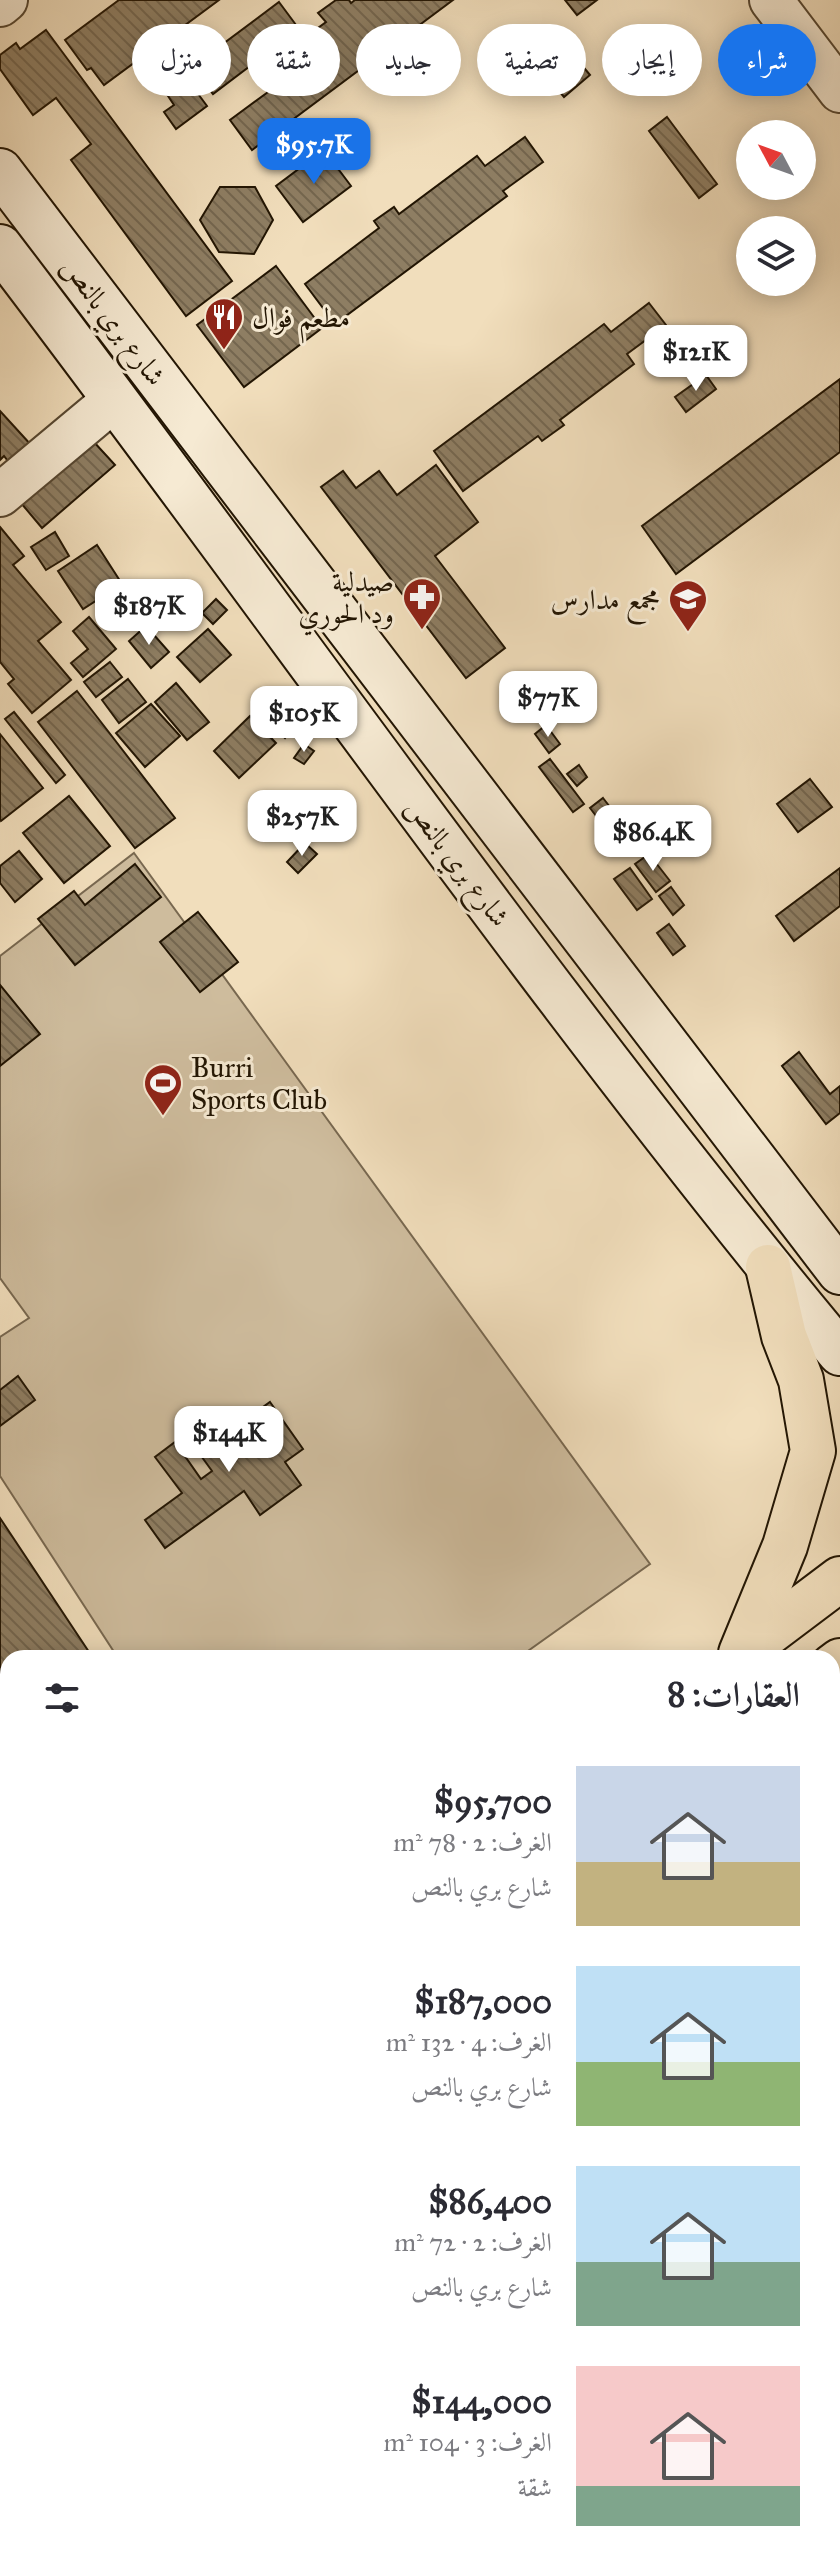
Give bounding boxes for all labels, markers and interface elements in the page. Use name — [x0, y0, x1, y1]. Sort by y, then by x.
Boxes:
chip: منزل — [132, 24, 231, 96]
chip: شقة — [247, 24, 340, 96]
chip: جديد — [356, 24, 461, 96]
chip: تصفية — [477, 24, 586, 96]
chip: إيجار — [602, 24, 702, 96]
chip: شراء — [718, 24, 816, 96]
pin: $95.7K — [249, 118, 379, 186]
north arrow — [736, 120, 816, 200]
map controls — [736, 120, 816, 296]
text: $95.7K — [275, 128, 353, 160]
button: layers — [736, 216, 816, 296]
street label: شارع بري بالنص — [49, 250, 173, 396]
restaurant icon: مطعم فوال — [203, 296, 245, 351]
place label: مطعم فوال — [252, 300, 350, 344]
pin: $121K — [640, 325, 752, 393]
text: $121K — [662, 335, 730, 367]
place label: صيدلية ود الحوري — [298, 564, 394, 636]
pharmacy icon: صيدلية ود الحوري — [401, 576, 443, 631]
school or university icon: مجمع مدارس — [667, 578, 709, 633]
pin: $187K — [93, 579, 205, 647]
place label: مجمع مدارس — [551, 582, 660, 625]
text: $187K — [113, 589, 185, 621]
pin: $77K — [501, 671, 595, 739]
text: $77K — [517, 681, 579, 713]
pin: $105K — [248, 686, 360, 754]
text: $105K — [268, 696, 340, 728]
pin: $257K — [246, 790, 358, 858]
street label: شارع بري بالنص — [393, 791, 517, 937]
text: $257K — [266, 800, 338, 832]
pin: $86.4K — [588, 805, 718, 873]
text: $86.4K — [612, 815, 694, 847]
place label: Burri Sports Club — [191, 1050, 327, 1117]
sports icon: Burri Sports Club — [142, 1062, 184, 1117]
pin: $144K — [173, 1406, 285, 1474]
text: $144K — [192, 1416, 266, 1448]
text: العقارات: 8 — [667, 1674, 800, 1715]
icon: filters — [40, 1676, 84, 1720]
text: $95,700 — [434, 1781, 552, 1822]
icon: home — [640, 1798, 736, 1894]
text: الغرف: 2 · 78 m² — [393, 1826, 552, 1858]
text: شارع بري بالنص — [411, 1871, 552, 1903]
text: $187,000 — [414, 1981, 552, 2022]
icon: home — [640, 1998, 736, 2094]
text: الغرف: 4 · 132 m² — [386, 2026, 552, 2058]
text: شارع بري بالنص — [411, 2071, 552, 2103]
text: $86,400 — [428, 2181, 552, 2222]
icon: home — [640, 2198, 736, 2294]
text: الغرف: 2 · 72 m² — [394, 2226, 552, 2258]
text: شارع بري بالنص — [411, 2271, 552, 2303]
text: $144,000 — [411, 2381, 552, 2422]
icon: home — [640, 2398, 736, 2494]
text: الغرف: 3 · 104 m² — [384, 2426, 552, 2458]
text: شقة — [518, 2471, 552, 2503]

